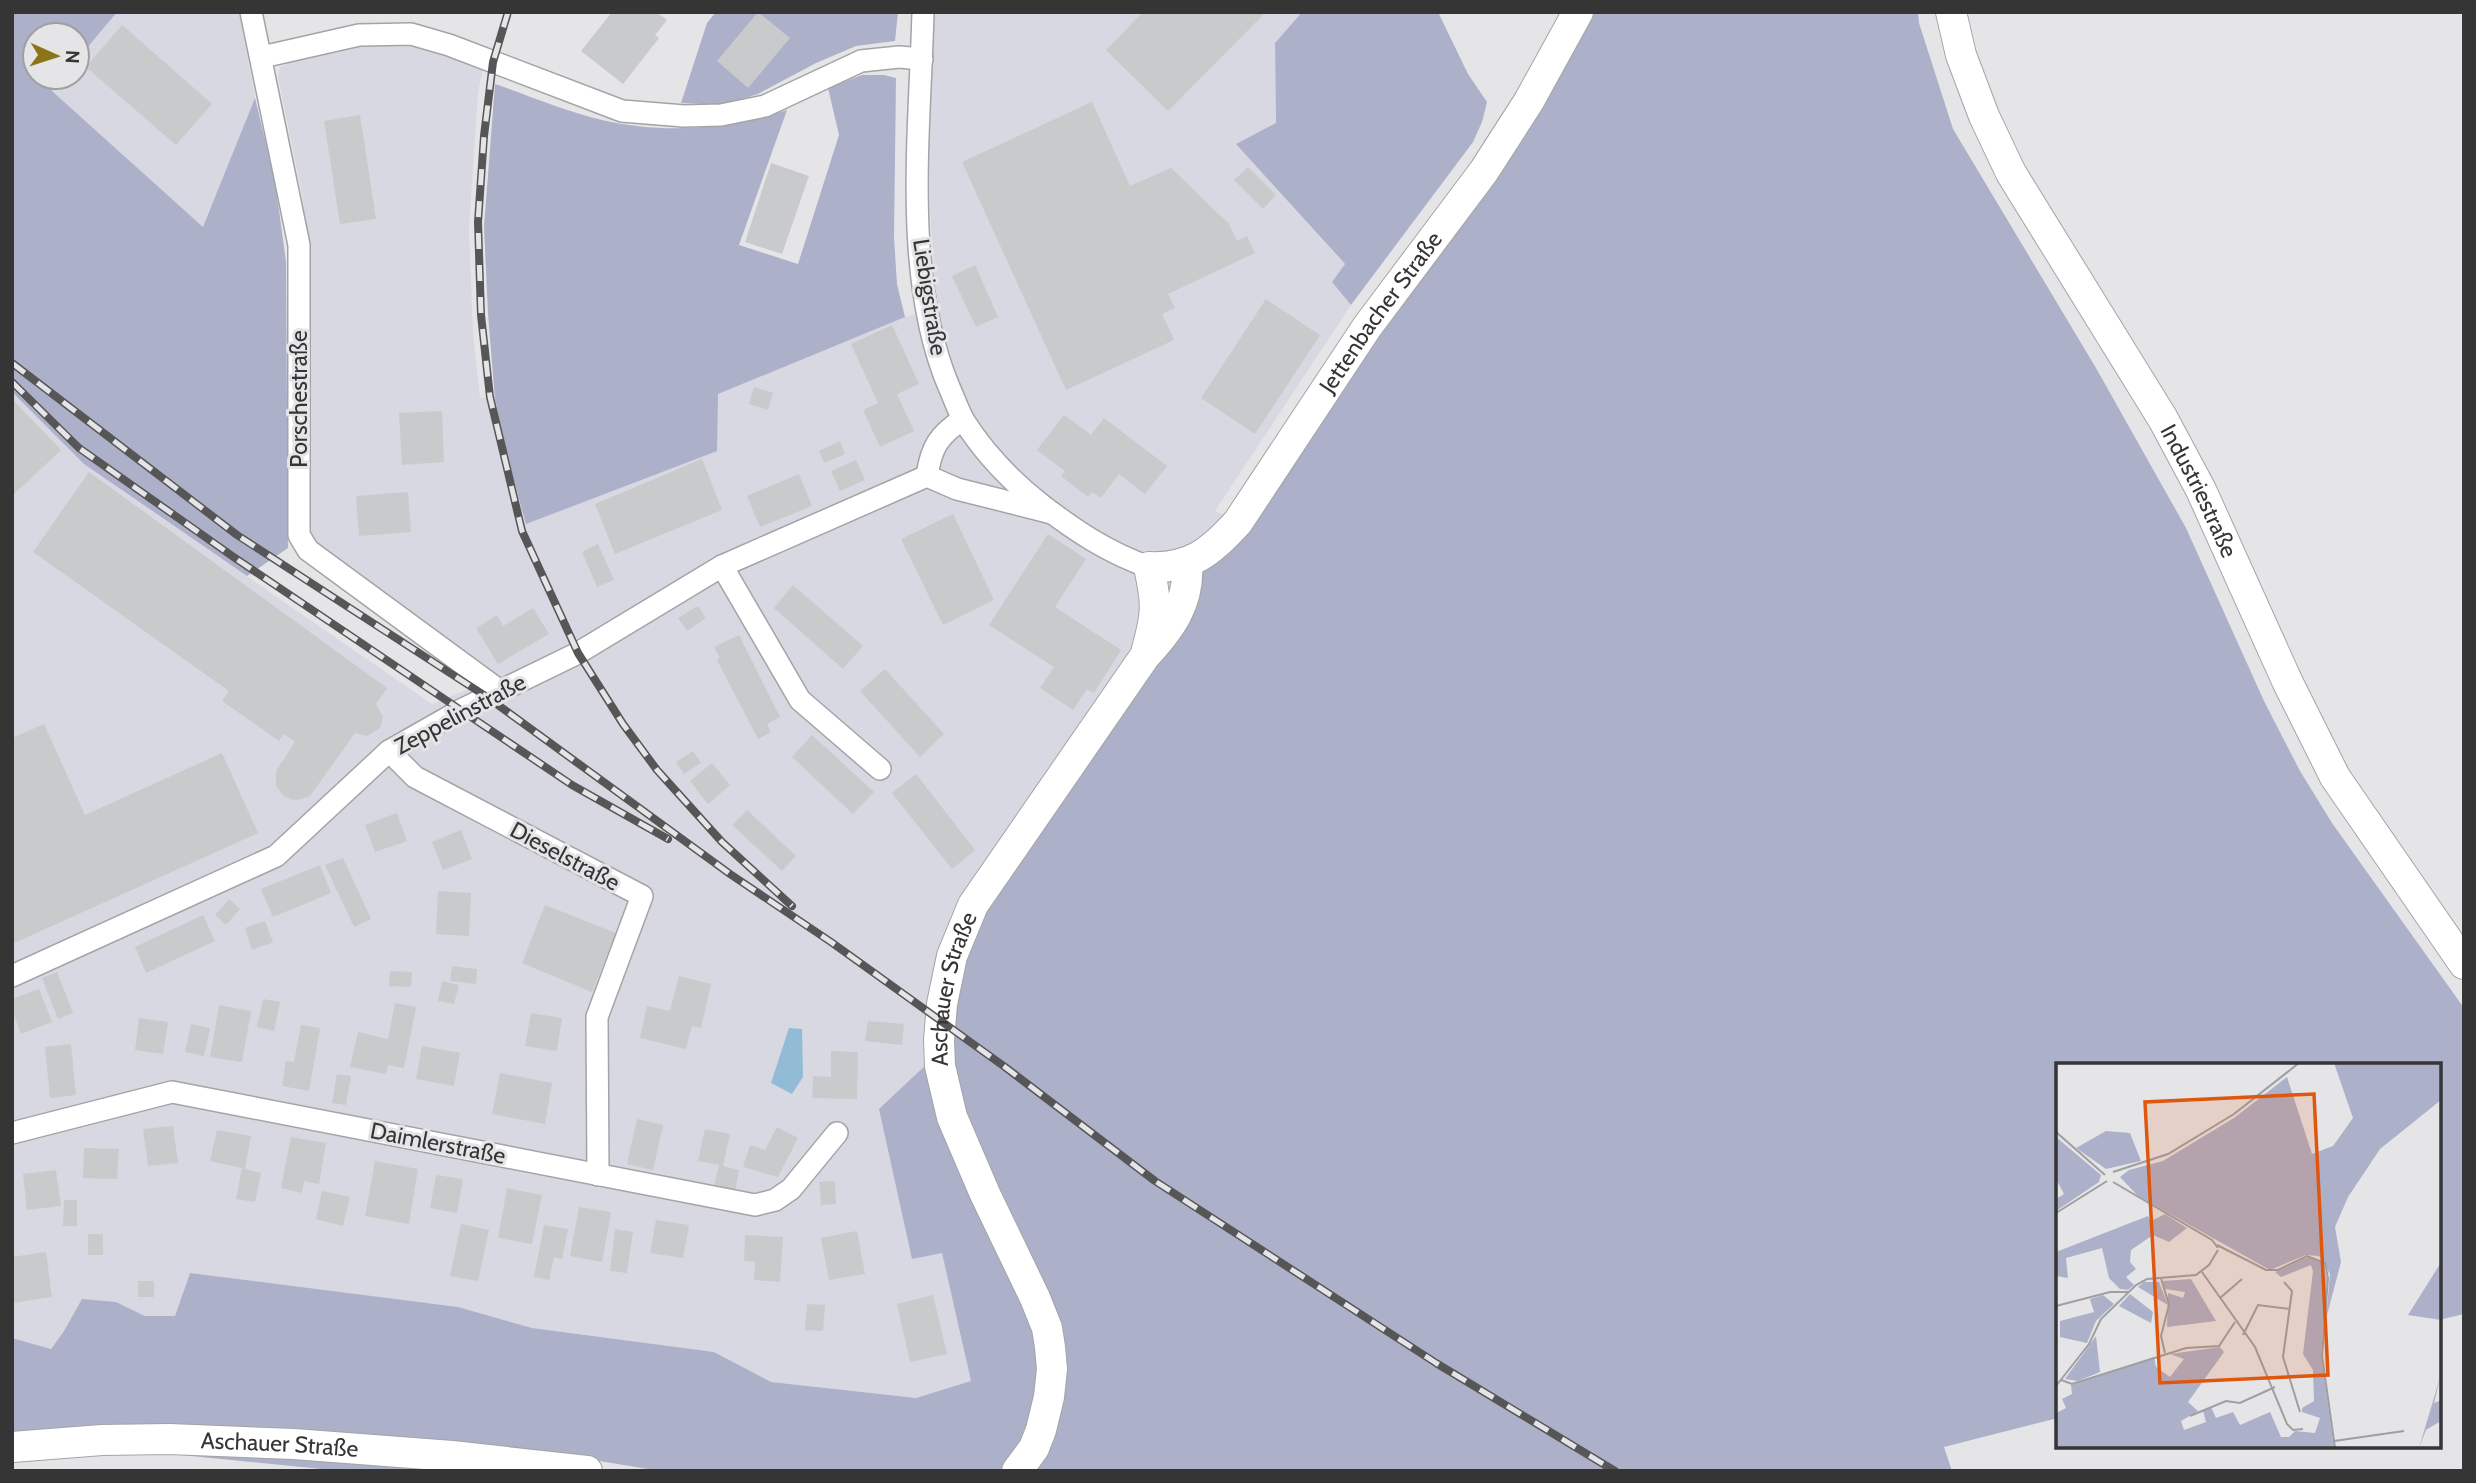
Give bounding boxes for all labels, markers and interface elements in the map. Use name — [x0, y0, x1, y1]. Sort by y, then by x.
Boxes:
north arrow — [21, 21, 91, 91]
text: N — [61, 50, 84, 64]
street label: Jettenbacher Straße — [1313, 226, 1448, 399]
street label: Liebigstraße — [907, 237, 953, 357]
street label: Porschestraße — [285, 330, 313, 468]
street label: Industriestraße — [2154, 419, 2244, 562]
street label: Zeppelinstraße — [390, 668, 531, 760]
street label: Dieselstraße — [505, 815, 625, 897]
street label: Aschauer Straße — [925, 907, 983, 1067]
inset map — [2056, 1063, 2441, 1448]
street label: Daimlerstraße — [368, 1116, 508, 1170]
street label: Aschauer Straße — [200, 1426, 360, 1463]

